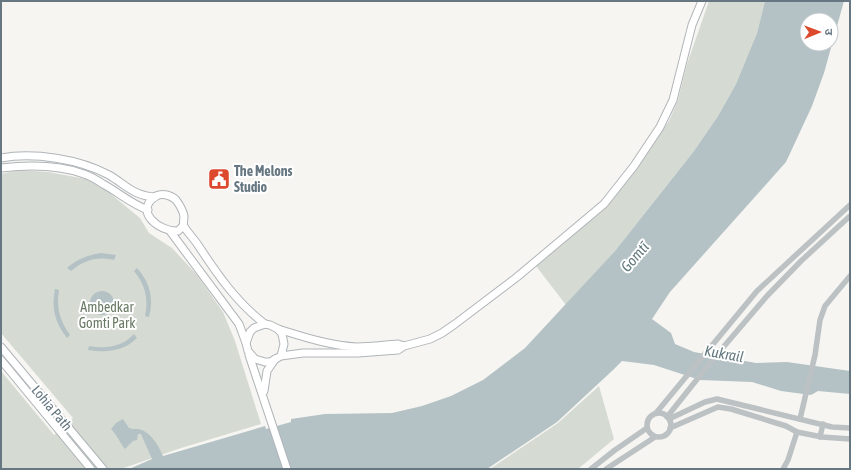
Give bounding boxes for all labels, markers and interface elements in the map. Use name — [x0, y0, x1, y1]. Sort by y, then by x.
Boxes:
north arrow — [799, 12, 839, 52]
text: उ — [823, 29, 835, 36]
place label: The Melons Studio — [234, 163, 293, 195]
public building icon: The Melons Studio — [206, 166, 232, 192]
water label: Gomtī — [617, 237, 653, 275]
park label: Ambedkar Gomti Park — [79, 299, 135, 331]
water label: Kukrail — [703, 342, 745, 365]
street label: Lohia Path — [28, 382, 76, 434]

